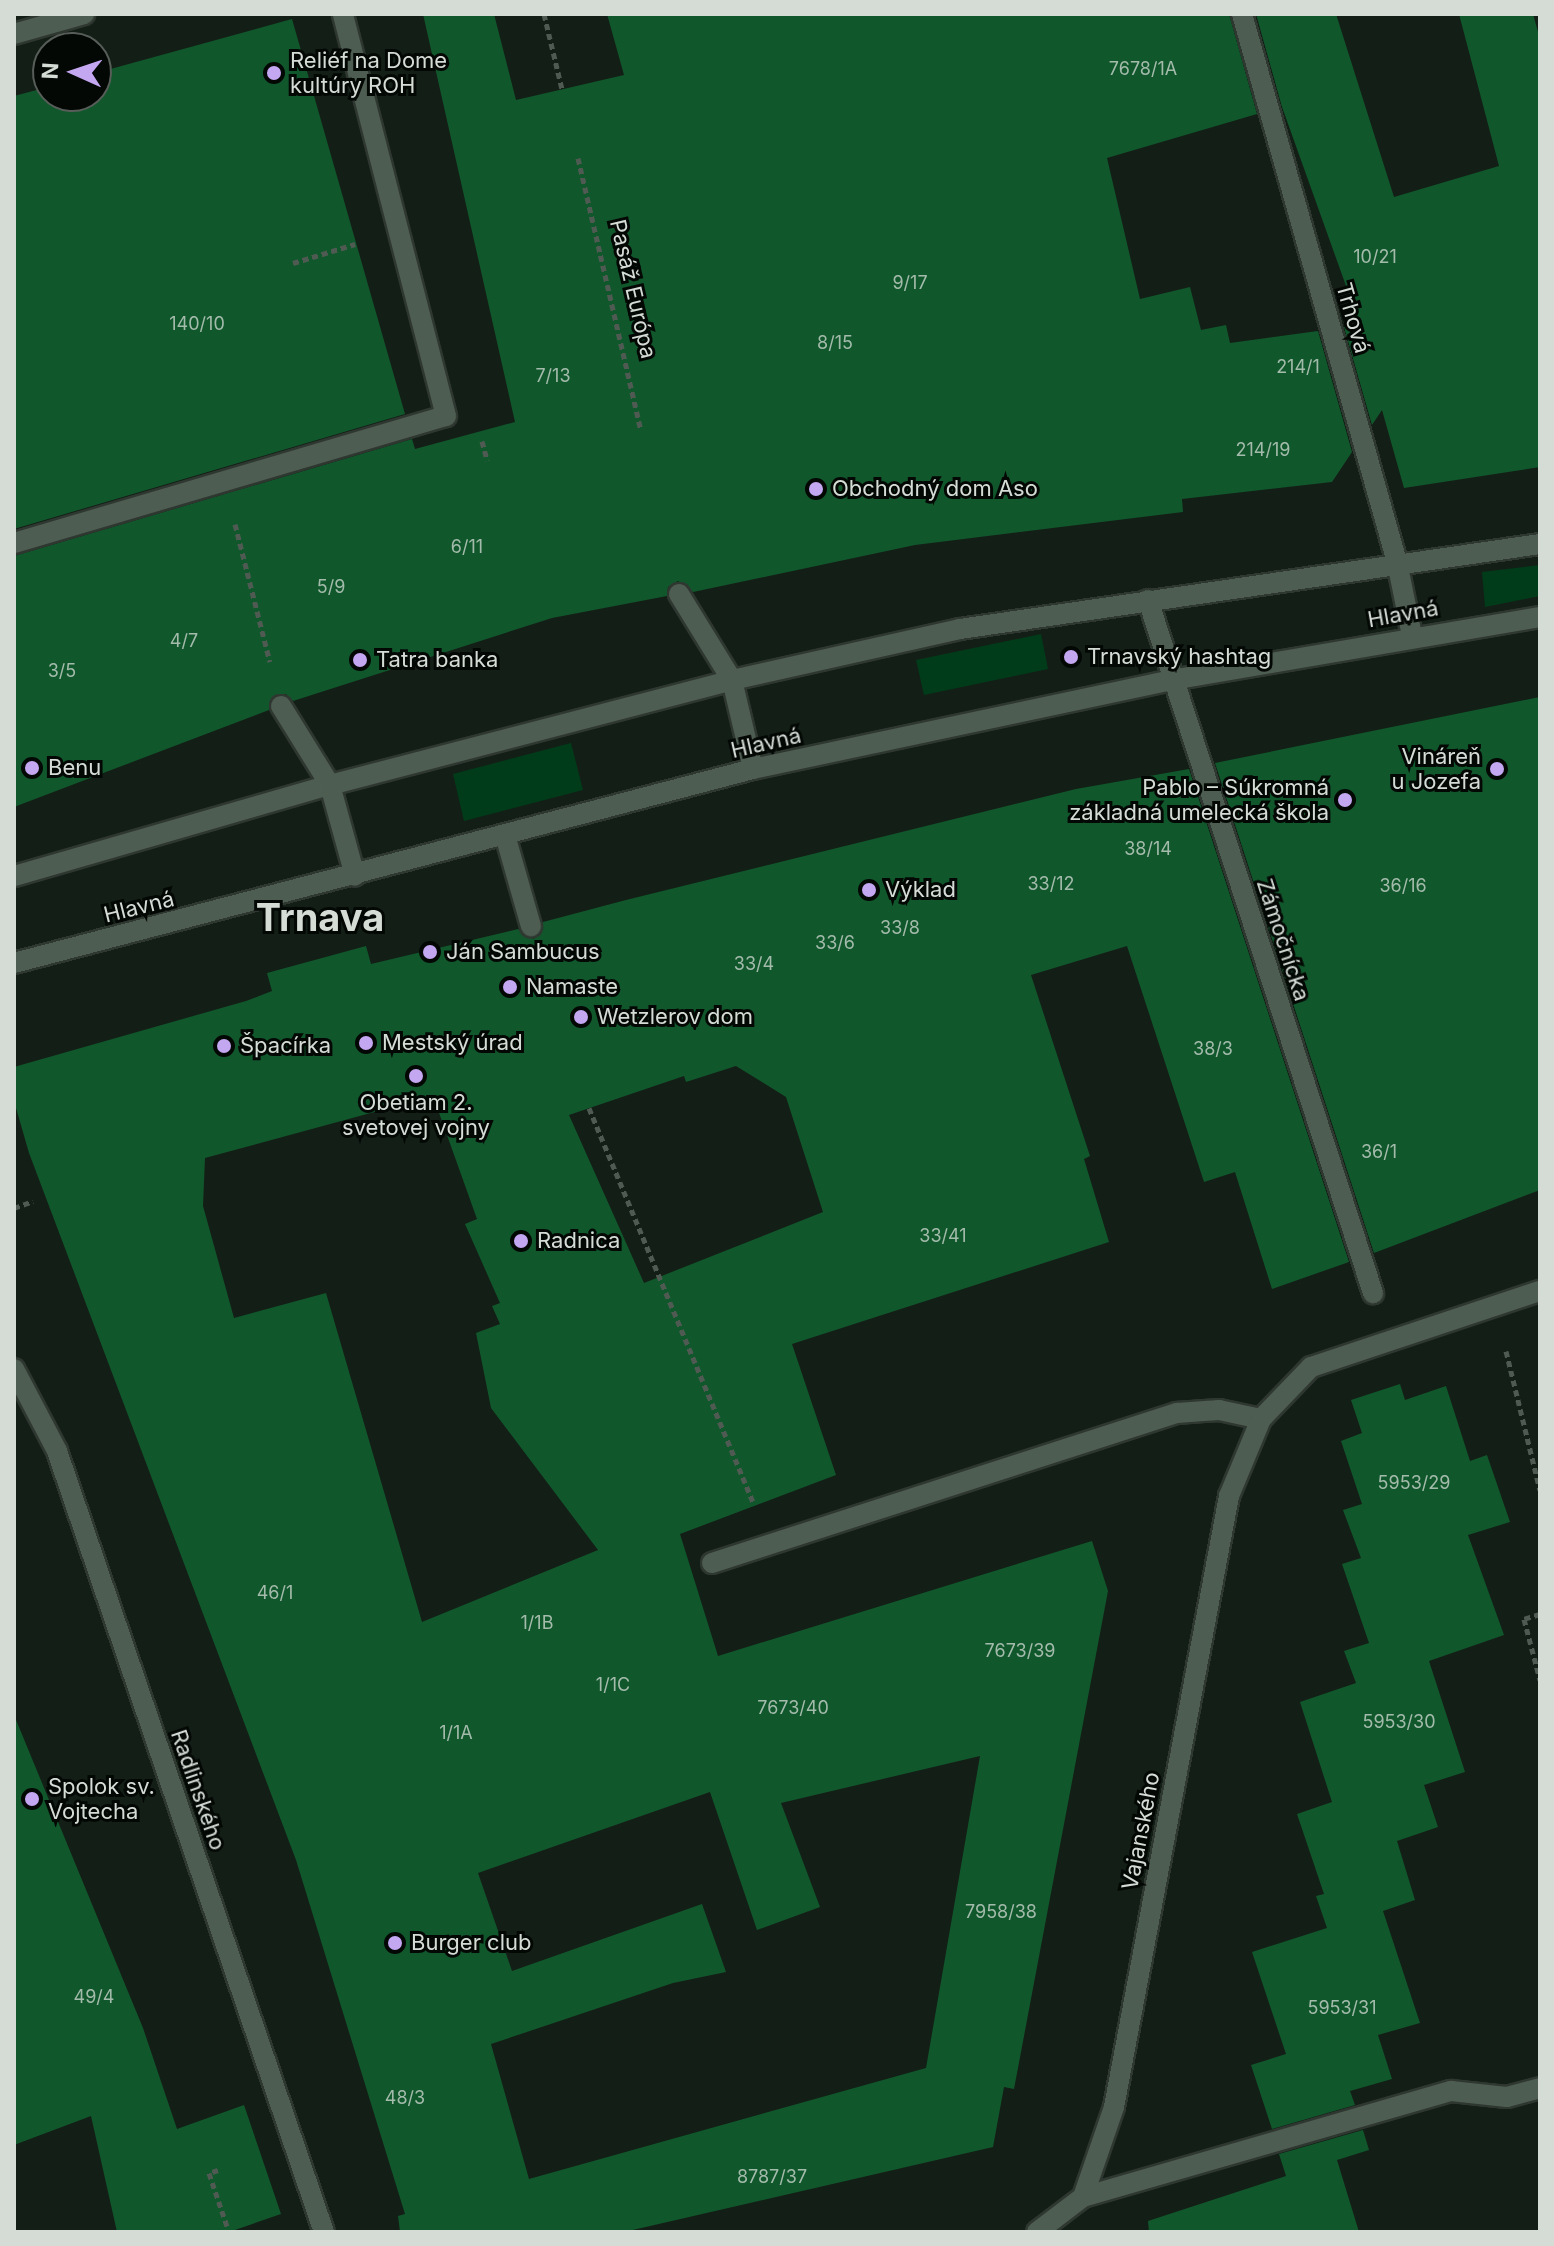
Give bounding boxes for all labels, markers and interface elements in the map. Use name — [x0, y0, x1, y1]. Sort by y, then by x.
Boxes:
north arrow — [32, 32, 112, 112]
place label: Reliéf na Dome kultúry ROH — [290, 47, 447, 98]
house number: 7678/1A — [1109, 58, 1177, 80]
text: N — [37, 62, 63, 80]
marker: Reliéf na Dome kultúry ROH — [265, 64, 283, 82]
street label: Pasáž Európa — [604, 217, 662, 361]
house number: 10/21 — [1353, 246, 1397, 268]
house number: 9/17 — [892, 272, 928, 294]
street label: Trhová — [1330, 280, 1376, 356]
house number: 140/10 — [169, 313, 225, 335]
house number: 8/15 — [817, 332, 853, 354]
house number: 214/1 — [1276, 356, 1320, 378]
house number: 7/13 — [535, 365, 571, 387]
house number: 214/19 — [1236, 439, 1290, 461]
place label: Obchodný dom Aso — [832, 476, 1038, 502]
marker: Obchodný dom Aso — [807, 480, 825, 498]
house number: 6/11 — [451, 536, 483, 558]
house number: 5/9 — [317, 576, 345, 598]
street label: Hlavná — [1366, 595, 1440, 633]
house number: 4/7 — [170, 630, 198, 652]
place label: Trnavský hashtag — [1087, 644, 1271, 670]
place label: Tatra banka — [376, 647, 498, 673]
marker: Trnavský hashtag — [1062, 648, 1080, 666]
marker: Tatra banka — [351, 651, 369, 669]
house number: 3/5 — [48, 660, 76, 682]
street label: Hlavná — [728, 722, 804, 764]
place label: Vináreň u Jozefa — [1392, 743, 1481, 794]
place label: Benu — [48, 755, 101, 781]
marker: Benu — [23, 759, 41, 777]
marker: Vináreň u Jozefa — [1488, 760, 1506, 778]
place label: Pablo – Súkromná základná umelecká škola — [1069, 774, 1329, 826]
marker: Pablo – Súkromná základná umelecká škola — [1336, 791, 1354, 809]
house number: 38/14 — [1124, 838, 1172, 860]
house number: 33/12 — [1027, 873, 1075, 895]
house number: 36/16 — [1379, 875, 1427, 897]
street label: Zámočnícka — [1251, 876, 1315, 1004]
place label: Výklad — [885, 877, 956, 903]
marker: Výklad — [860, 881, 878, 899]
street label: Hlavná — [101, 886, 177, 928]
district label: Trnava — [256, 895, 384, 941]
house number: 33/8 — [880, 917, 920, 939]
house number: 33/6 — [815, 932, 855, 954]
place label: Ján Sambucus — [446, 939, 600, 965]
marker: Ján Sambucus — [421, 943, 439, 961]
house number: 33/4 — [734, 953, 774, 975]
place label: Namaste — [526, 974, 618, 1000]
marker: Namaste — [501, 978, 519, 996]
place label: Wetzlerov dom — [597, 1004, 753, 1030]
marker: Wetzlerov dom — [572, 1008, 590, 1026]
place label: Mestský úrad — [382, 1030, 523, 1056]
place label: Špacírka — [240, 1033, 331, 1059]
marker: Mestský úrad — [357, 1034, 375, 1052]
marker: Špacírka — [215, 1037, 233, 1055]
house number: 38/3 — [1193, 1038, 1233, 1060]
marker: Obetiam 2. svetovej vojny — [407, 1067, 425, 1085]
place label: Obetiam 2. svetovej vojny — [342, 1089, 490, 1140]
house number: 36/1 — [1361, 1141, 1397, 1163]
house number: 33/41 — [919, 1225, 967, 1247]
place label: Radnica — [537, 1228, 620, 1254]
marker: Radnica — [512, 1232, 530, 1250]
house number: 5953/29 — [1378, 1472, 1450, 1494]
house number: 46/1 — [257, 1582, 293, 1604]
house number: 1/1B — [521, 1612, 553, 1634]
house number: 7673/39 — [985, 1640, 1055, 1662]
house number: 1/1C — [596, 1674, 630, 1696]
house number: 7673/40 — [757, 1697, 829, 1719]
house number: 5953/30 — [1362, 1711, 1436, 1733]
house number: 1/1A — [439, 1722, 473, 1744]
street label: Radlinského — [165, 1726, 231, 1854]
street label: Vajanského — [1117, 1770, 1165, 1892]
place label: Spolok sv. Vojtecha — [48, 1773, 155, 1824]
marker: Spolok sv. Vojtecha — [23, 1790, 41, 1808]
house number: 7958/38 — [965, 1901, 1037, 1923]
place label: Burger club — [411, 1930, 531, 1956]
marker: Burger club — [386, 1934, 404, 1952]
house number: 49/4 — [74, 1986, 114, 2008]
house number: 5953/31 — [1307, 1997, 1377, 2019]
house number: 48/3 — [385, 2087, 425, 2109]
house number: 8787/37 — [737, 2166, 807, 2188]

